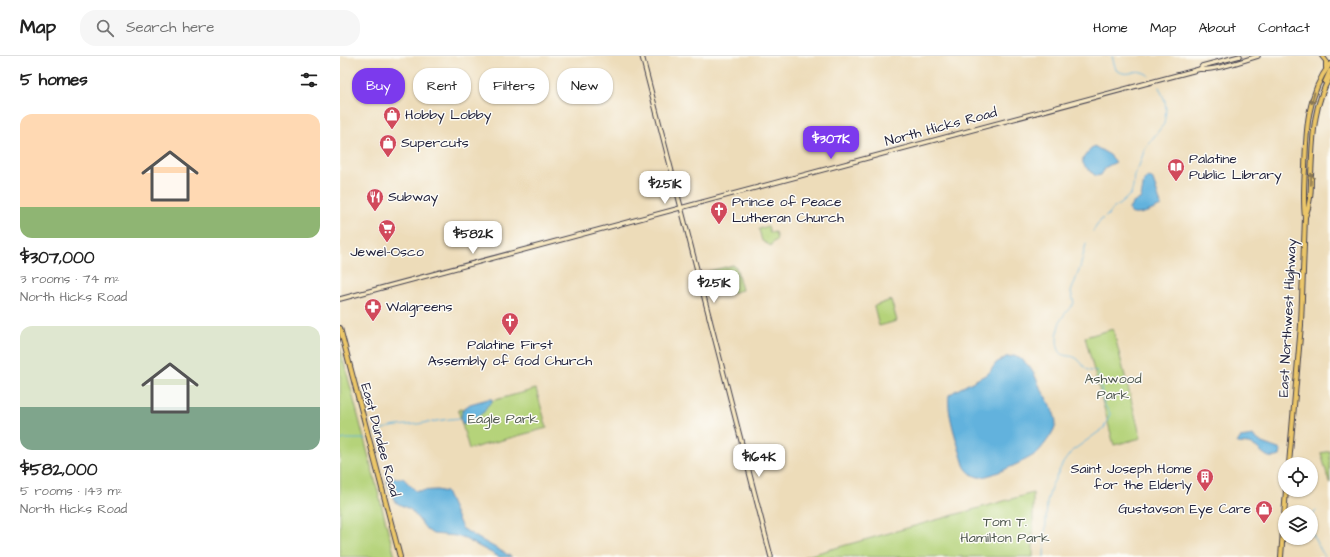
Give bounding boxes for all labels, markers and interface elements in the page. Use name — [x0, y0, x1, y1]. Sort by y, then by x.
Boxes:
search box — [80, 10, 360, 46]
text: Map — [20, 14, 56, 41]
icon: search — [94, 17, 116, 39]
text: Search here — [126, 17, 215, 38]
text: Home — [1093, 18, 1128, 38]
text: Map — [1150, 18, 1176, 38]
text: About — [1198, 18, 1236, 38]
text: Contact — [1258, 18, 1310, 38]
text: 5 homes — [20, 68, 88, 92]
chip: Buy — [352, 68, 405, 104]
chip: Rent — [413, 68, 471, 104]
chip: Filters — [479, 68, 549, 104]
chip: New — [557, 68, 613, 104]
icon: filters — [298, 69, 320, 91]
one-way arrow — [1308, 92, 1316, 105]
street label: North Hicks Road — [883, 102, 999, 152]
shop icon: Hobby Lobby — [382, 105, 402, 130]
place label: Hobby Lobby — [405, 105, 492, 125]
pin: $307K — [803, 126, 859, 160]
text: $307K — [812, 130, 850, 148]
shop icon: Supercuts — [378, 133, 398, 158]
place label: Supercuts — [401, 133, 469, 153]
icon: home — [134, 140, 206, 212]
place label: Palatine Public Library — [1189, 149, 1282, 185]
library icon: Palatine Public Library — [1166, 157, 1186, 182]
pin: $251K — [637, 171, 693, 205]
one-way arrow — [1307, 173, 1315, 186]
text: $251K — [648, 175, 682, 193]
restaurant icon: Subway — [365, 187, 385, 212]
place label: Subway — [388, 187, 438, 207]
place label: Prince of Peace Lutheran Church — [732, 192, 844, 228]
church icon: Prince of Peace Lutheran Church — [709, 200, 729, 225]
supermarket icon: Jewel-Osco — [377, 218, 397, 243]
pin: $582K — [445, 221, 501, 255]
text: $582K — [453, 225, 493, 243]
street label: East Northwest Highway — [1274, 238, 1302, 398]
place label: Jewel-Osco — [350, 242, 424, 262]
text: $307,000 — [20, 246, 95, 270]
text: 3 rooms · 74 m² — [20, 270, 120, 288]
pin: $251K — [686, 270, 742, 304]
text: $251K — [697, 274, 731, 292]
text: North Hicks Road — [20, 288, 127, 306]
pharmacy icon: Walgreens — [363, 297, 383, 322]
place label: Walgreens — [386, 297, 453, 317]
church icon: Palatine First Assembly of God Church — [500, 311, 520, 336]
place label: Palatine First Assembly of God Church — [428, 335, 592, 371]
icon: home — [134, 352, 206, 424]
park label: Ashwood Park — [1084, 369, 1142, 405]
street label: East Dundee Road — [355, 381, 405, 499]
park label: Eagle Park — [468, 409, 539, 429]
pin: $164K — [731, 444, 787, 478]
text: $164K — [742, 448, 776, 466]
map controls — [1278, 457, 1318, 545]
button: locate — [1278, 457, 1318, 497]
text: $582,000 — [20, 458, 97, 482]
place label: Saint Joseph Home for the Elderly — [1070, 459, 1192, 495]
building icon: Saint Joseph Home for the Elderly — [1195, 467, 1215, 492]
text: 5 rooms · 143 m² — [20, 482, 122, 500]
place label: Gustavson Eye Care — [1118, 499, 1251, 519]
shop icon: Gustavson Eye Care — [1254, 499, 1274, 524]
text: North Hicks Road — [20, 500, 127, 518]
button: layers — [1278, 505, 1318, 545]
park label: Tom T. Hamilton Park — [960, 512, 1050, 548]

